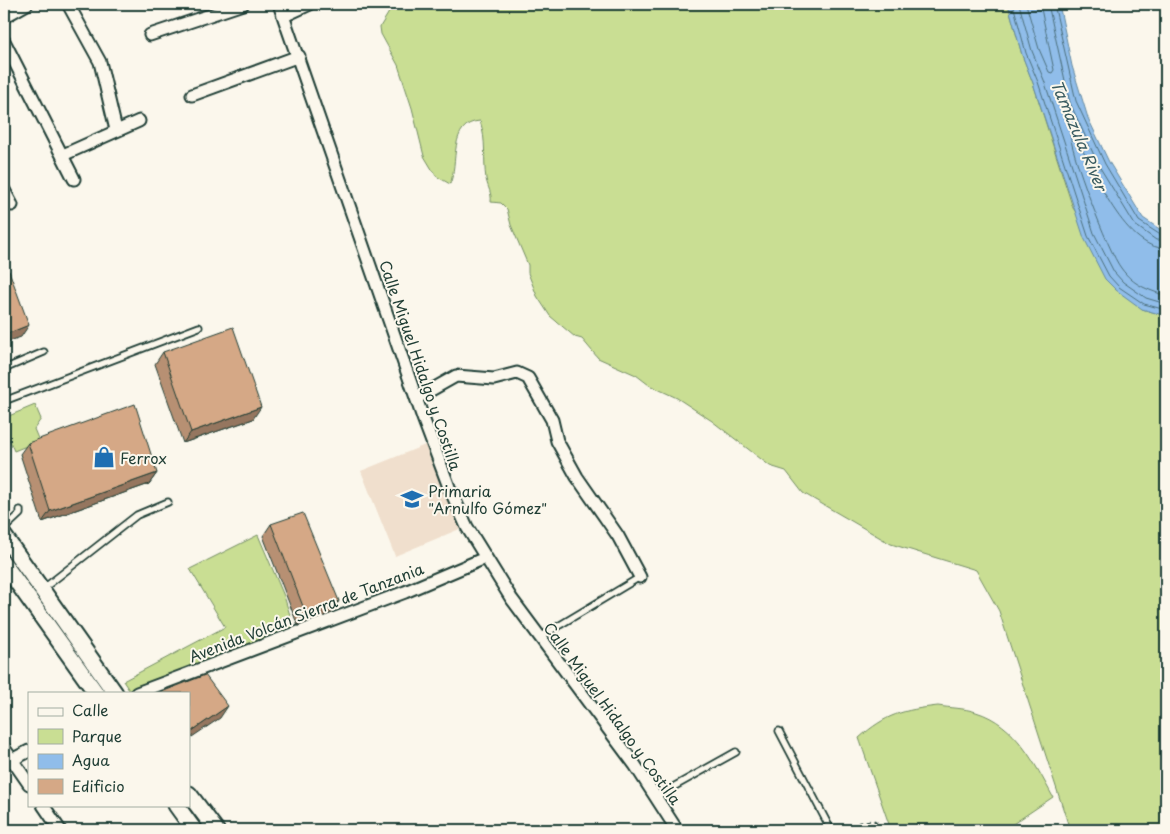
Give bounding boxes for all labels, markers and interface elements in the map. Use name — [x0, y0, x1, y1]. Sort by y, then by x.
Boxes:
water label: Tamazula River — [1046, 76, 1115, 197]
street label: Calle Miguel Hidalgo y Costilla — [374, 257, 468, 474]
shop icon: Ferrox — [91, 444, 117, 470]
place label: Ferrox — [120, 446, 167, 469]
place label: Primaria "Arnulfo Gómez" — [428, 479, 547, 519]
school or university icon: Primaria "Arnulfo Gómez" — [399, 486, 425, 512]
street label: Avenida Volcán Sierra de Tanzania — [185, 556, 427, 667]
street label: Calle Miguel Hidalgo y Costilla — [539, 617, 688, 810]
legend — [28, 692, 190, 806]
text: Calle — [72, 698, 109, 721]
text: Parque — [72, 724, 122, 747]
text: Agua — [72, 748, 110, 771]
text: Edificio — [72, 774, 125, 797]

